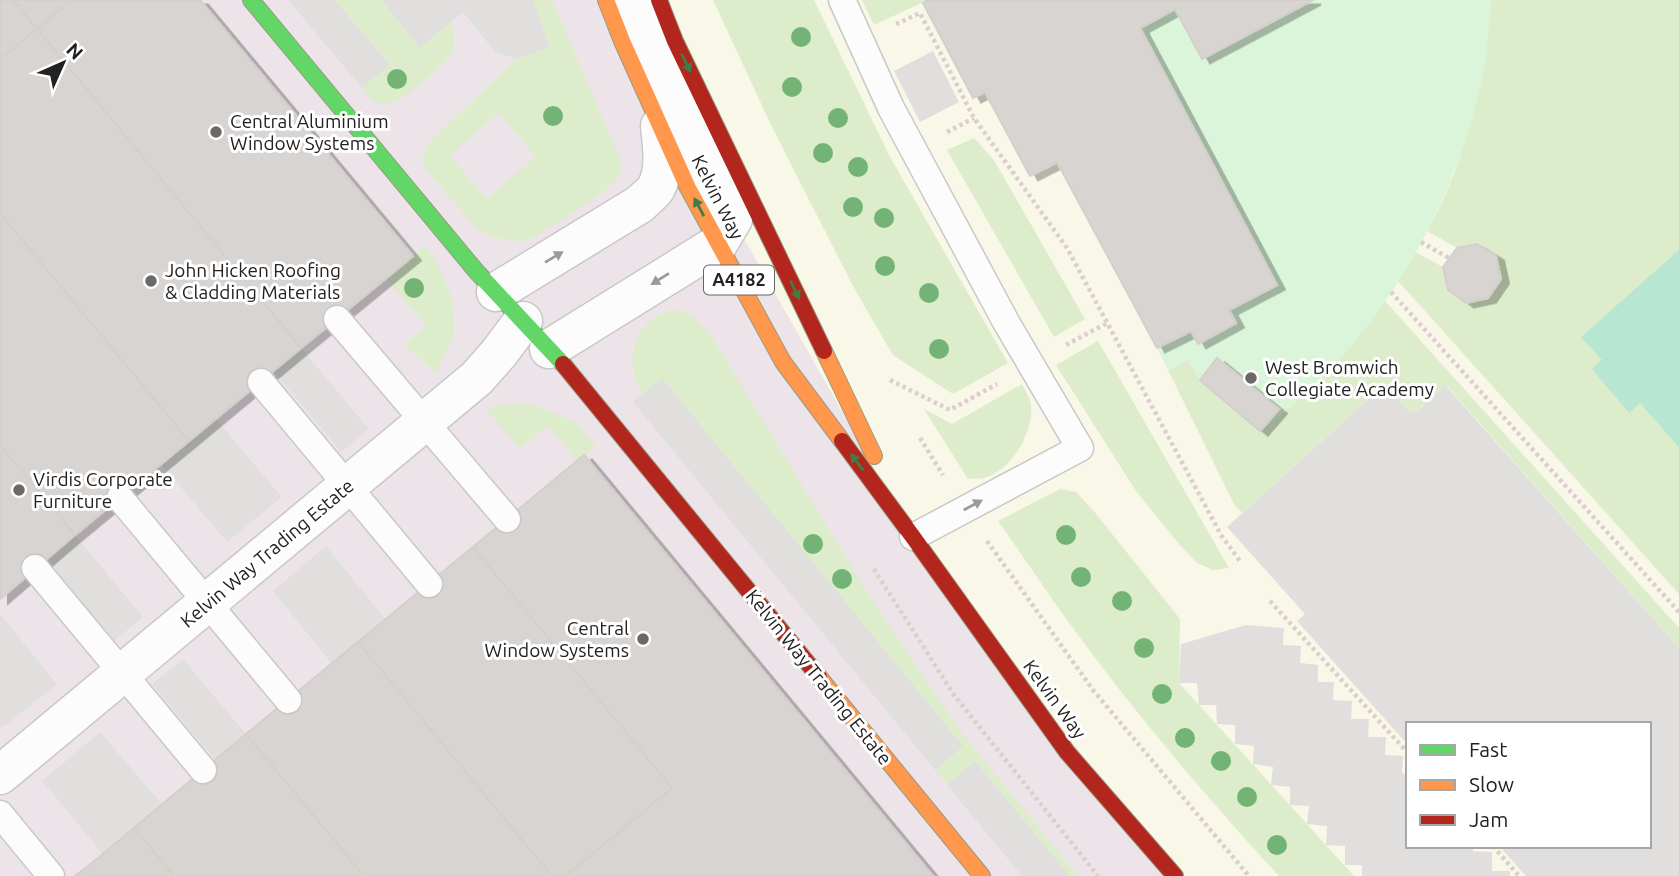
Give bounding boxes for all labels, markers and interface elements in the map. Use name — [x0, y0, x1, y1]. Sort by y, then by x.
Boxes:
north arrow — [28, 28, 98, 98]
text: N — [62, 38, 88, 64]
one-way arrow — [680, 53, 691, 73]
place label: Central Aluminium Window Systems — [230, 110, 389, 154]
marker: Central Aluminium Window Systems — [208, 124, 224, 140]
street label: Kelvin Way — [687, 151, 749, 243]
one-way arrow — [693, 197, 705, 217]
one-way arrow — [544, 250, 564, 263]
place label: John Hicken Roofing & Cladding Materials — [165, 259, 341, 303]
road number: A4182 — [704, 266, 774, 294]
marker: John Hicken Roofing & Cladding Materials — [143, 273, 159, 289]
one-way arrow — [651, 273, 670, 286]
one-way arrow — [789, 280, 800, 300]
place label: West Bromwich Collegiate Academy — [1265, 356, 1434, 400]
marker: West Bromwich Collegiate Academy — [1243, 370, 1259, 386]
one-way arrow — [851, 453, 865, 471]
place label: Virdis Corporate Furniture — [33, 468, 173, 512]
street label: Kelvin Way Trading Estate — [176, 474, 358, 632]
marker: Virdis Corporate Furniture — [11, 482, 27, 498]
one-way arrow — [963, 499, 983, 511]
street label: Kelvin Way Trading Estate — [742, 585, 896, 769]
place label: Central Window Systems — [485, 617, 629, 661]
marker: Central Window Systems — [635, 631, 651, 647]
street label: Kelvin Way — [1019, 655, 1091, 743]
legend — [1406, 722, 1651, 848]
text: Fast — [1469, 737, 1507, 761]
text: Slow — [1469, 772, 1514, 796]
text: Jam — [1469, 807, 1508, 831]

